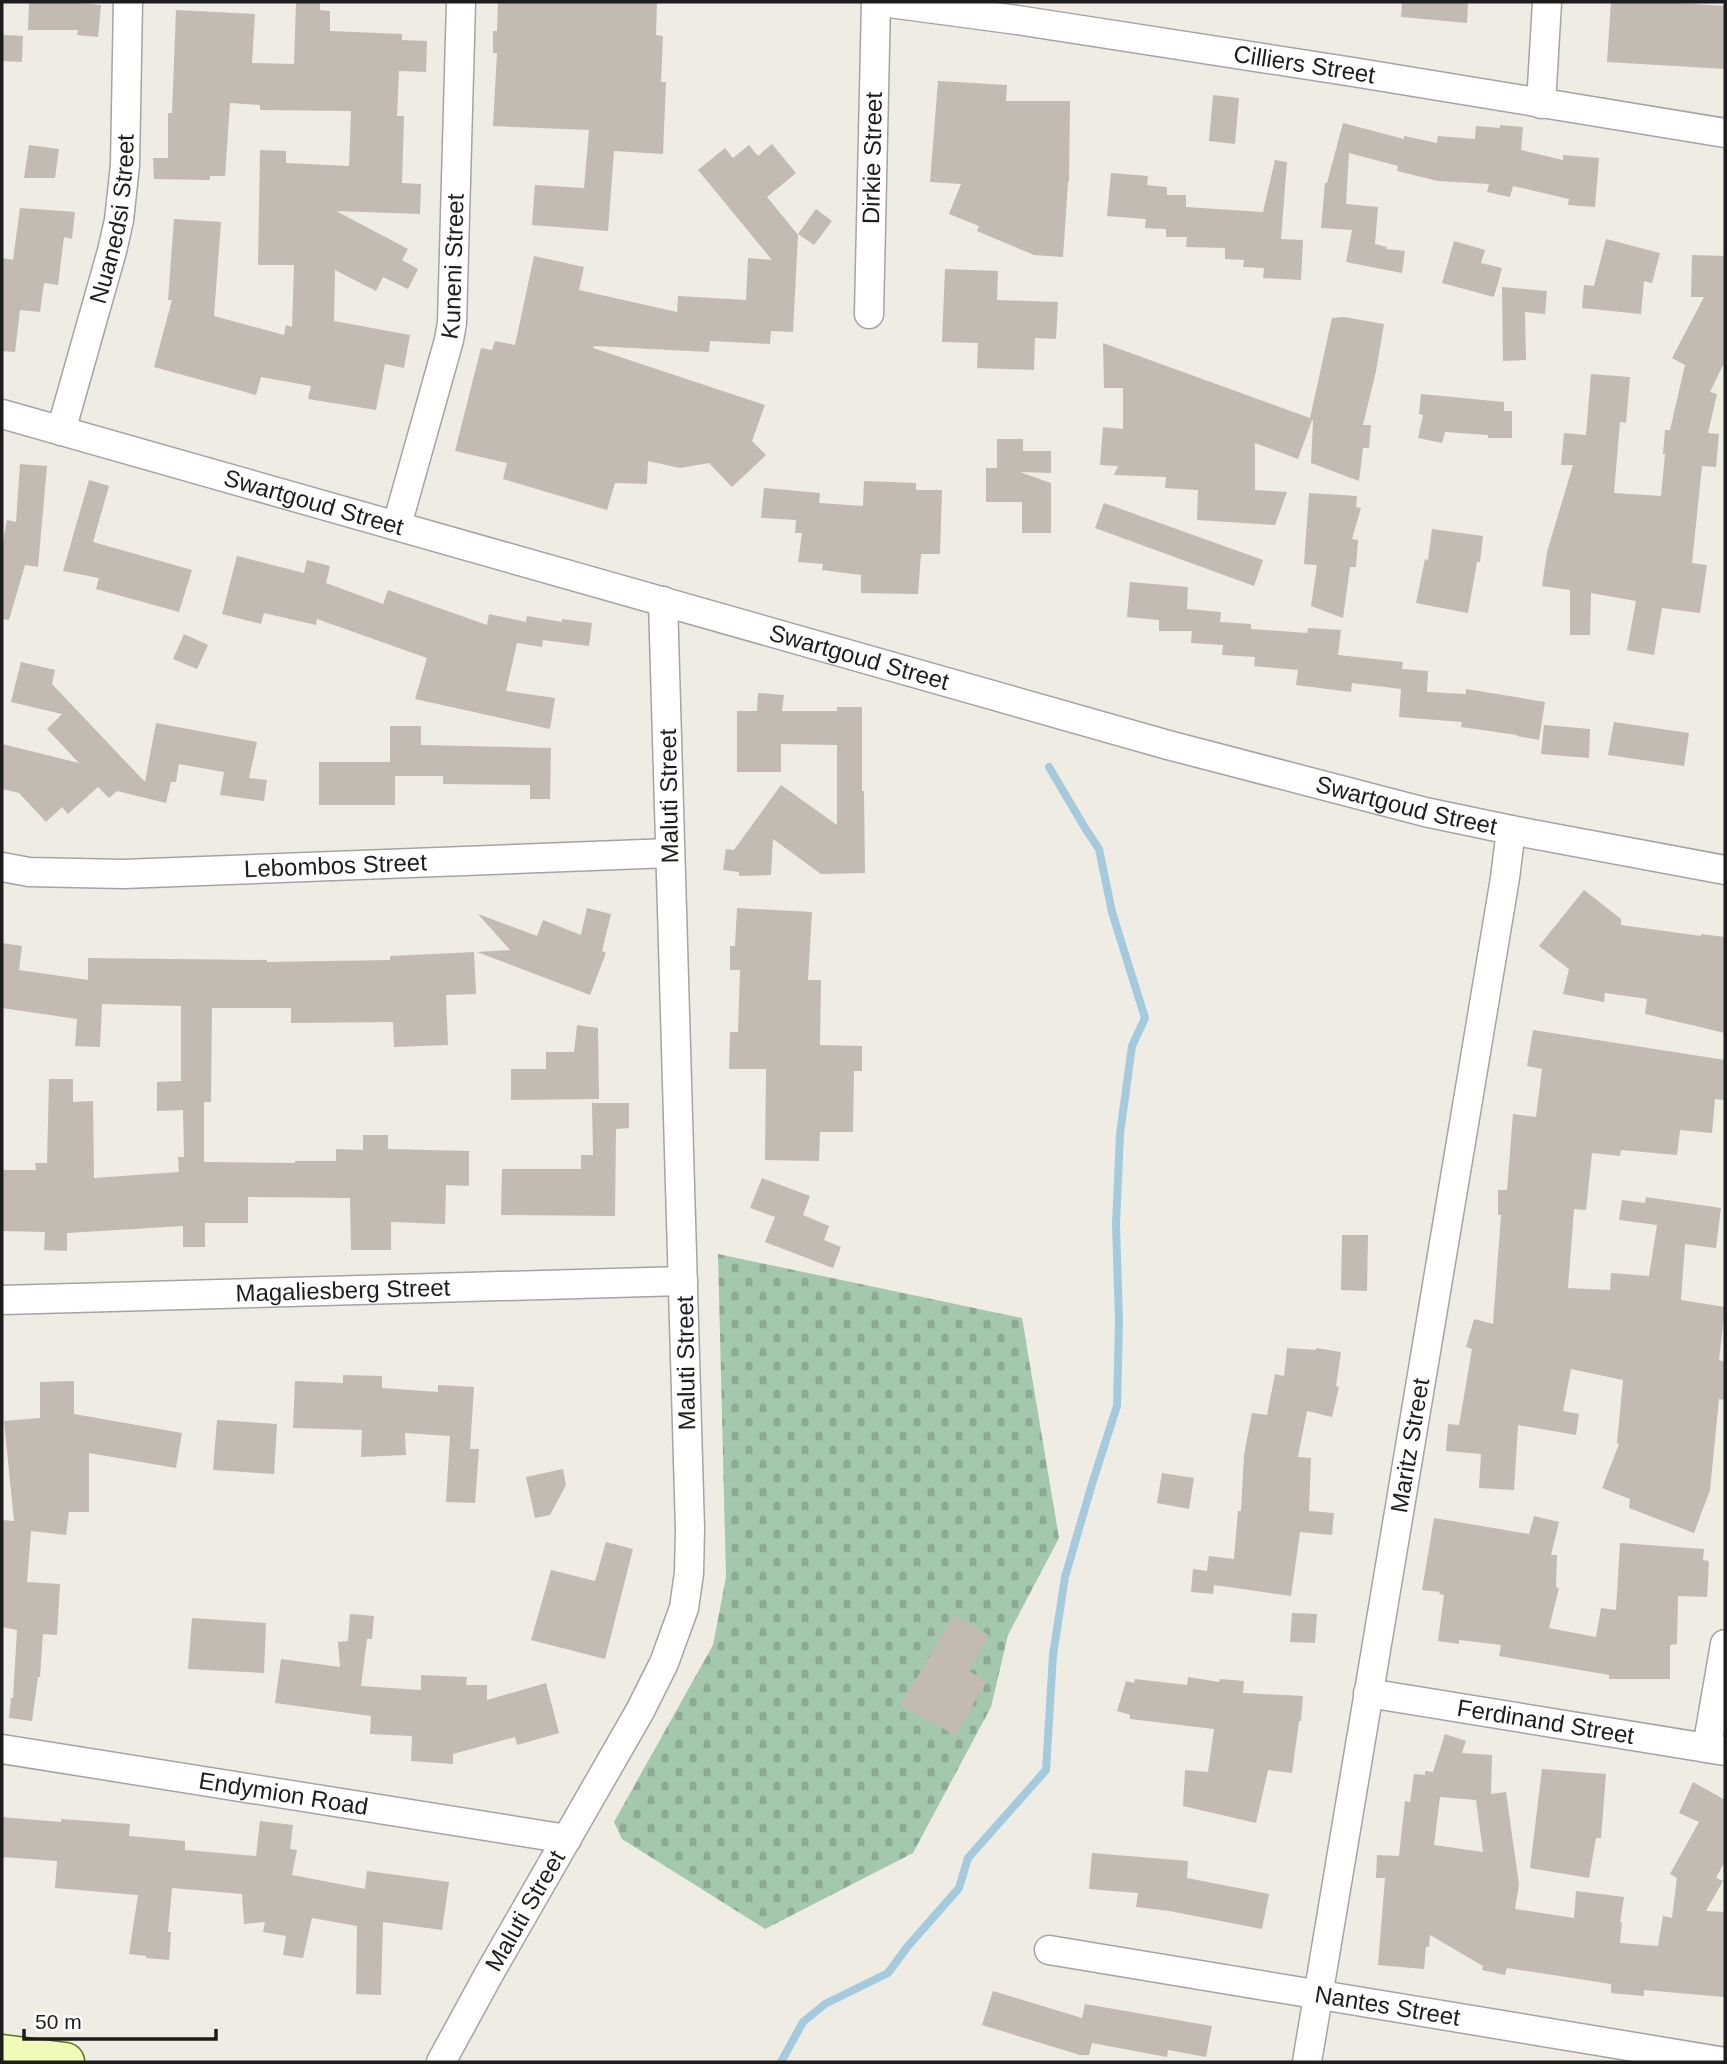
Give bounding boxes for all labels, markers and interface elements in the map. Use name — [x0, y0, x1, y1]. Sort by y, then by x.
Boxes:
street label: Cilliers Street — [1232, 40, 1378, 88]
street label: Dirkie Street — [857, 91, 887, 224]
street label: Nuanedsi Street — [84, 133, 139, 307]
street label: Kuneni Street — [435, 193, 469, 341]
street label: Swartgoud Street — [221, 464, 407, 540]
street label: Swartgoud Street — [766, 619, 953, 695]
street label: Maluti Street — [654, 728, 683, 864]
street label: Swartgoud Street — [1313, 770, 1500, 840]
street label: Lebombos Street — [243, 848, 428, 882]
street label: Magaliesberg Street — [235, 1273, 451, 1306]
street label: Maluti Street — [671, 1295, 700, 1431]
street label: Maritz Street — [1385, 1376, 1434, 1515]
street label: Ferdinand Street — [1455, 1694, 1637, 1749]
street label: Endymion Road — [197, 1767, 370, 1820]
street label: Maluti Street — [480, 1845, 570, 1976]
street label: Nantes Street — [1313, 1980, 1462, 2031]
scale bar — [24, 1997, 217, 2041]
text: 50 m — [35, 2010, 82, 2033]

